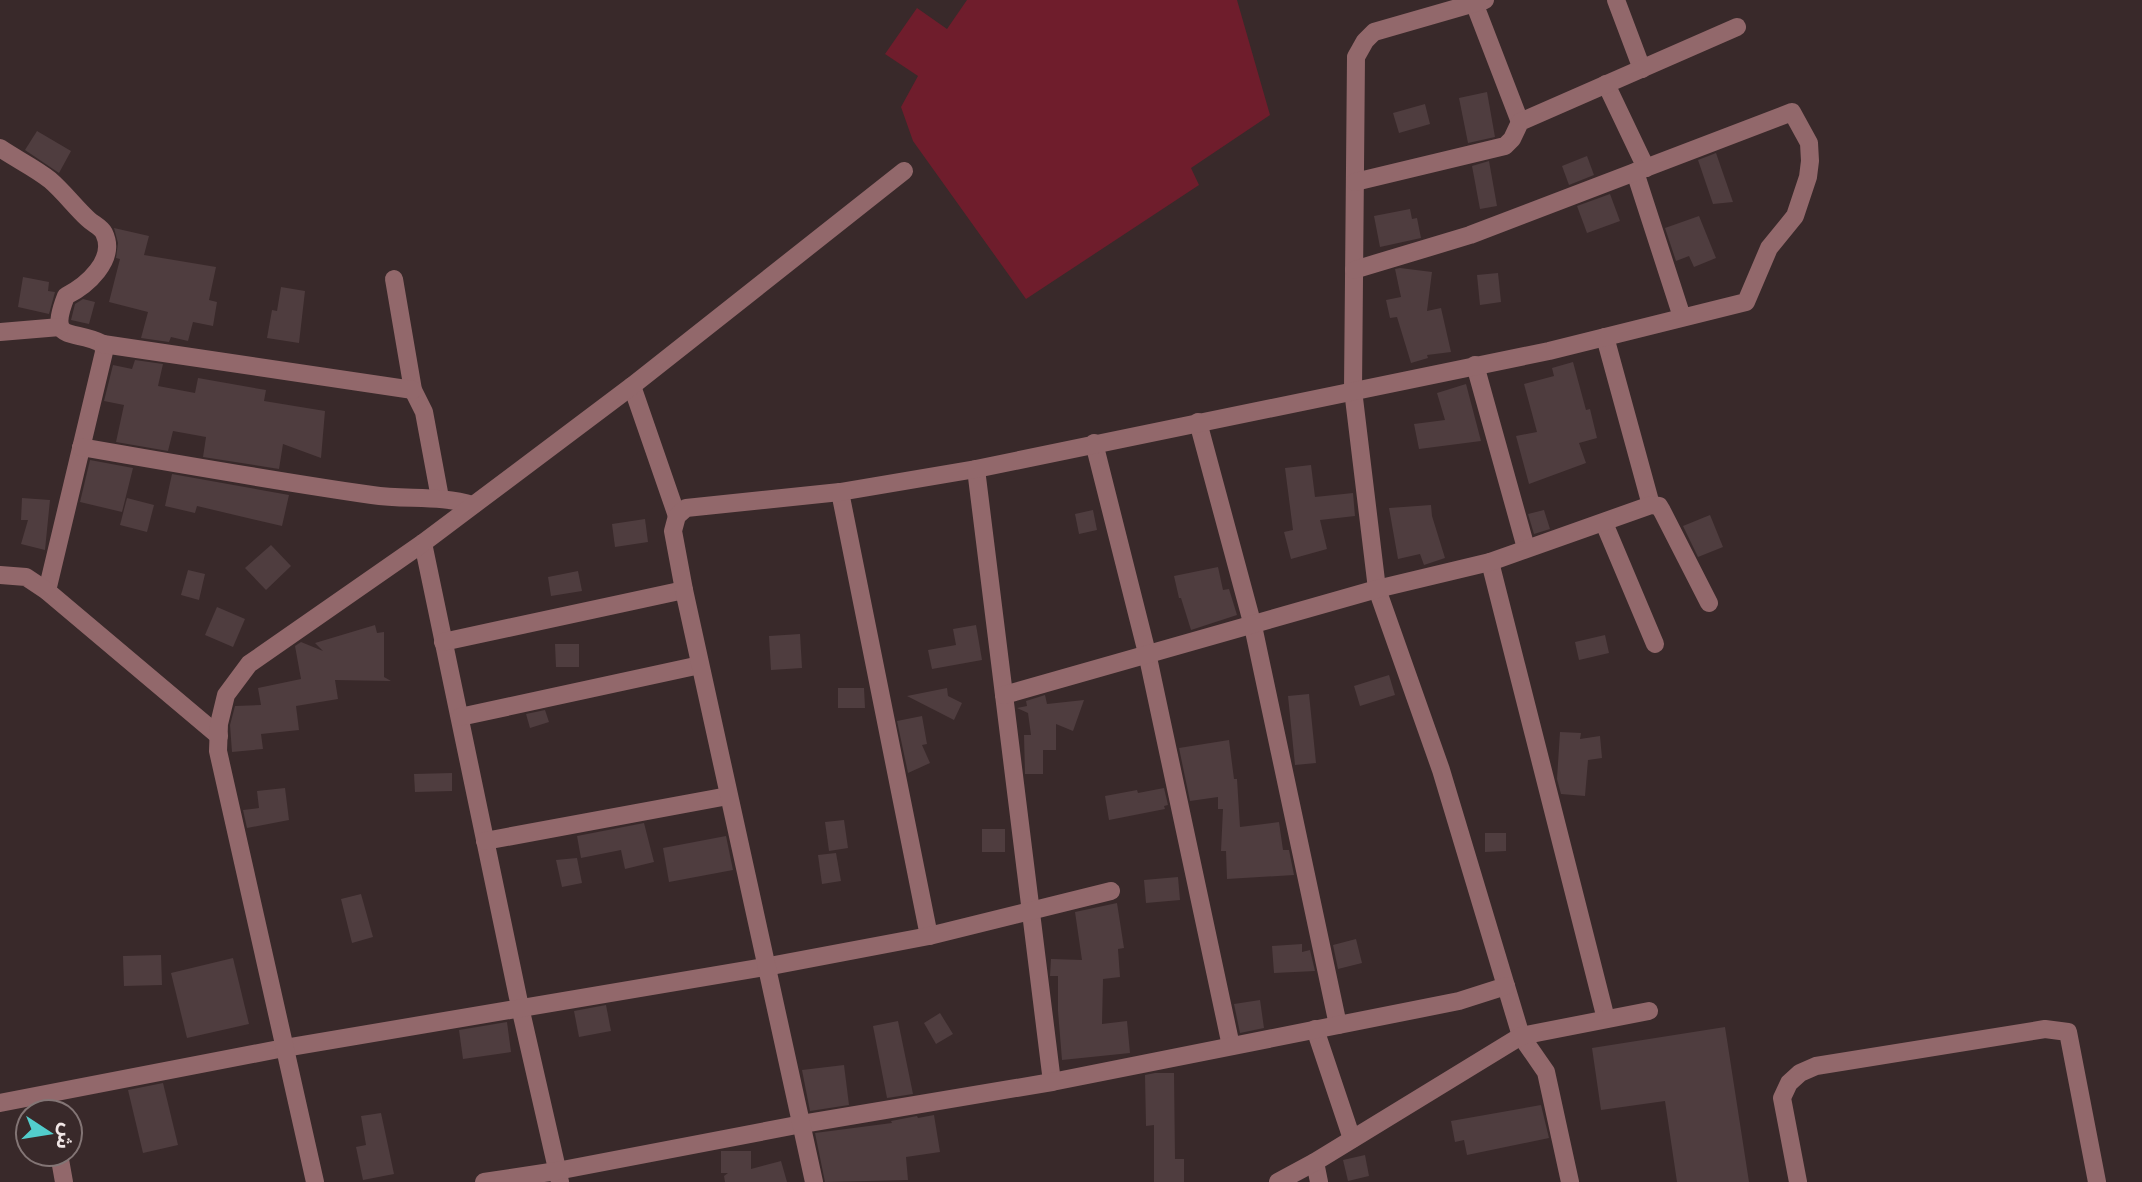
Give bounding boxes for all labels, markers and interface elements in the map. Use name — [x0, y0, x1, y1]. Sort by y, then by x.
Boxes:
north arrow — [14, 1098, 84, 1168]
text: ش — [51, 1121, 79, 1152]

